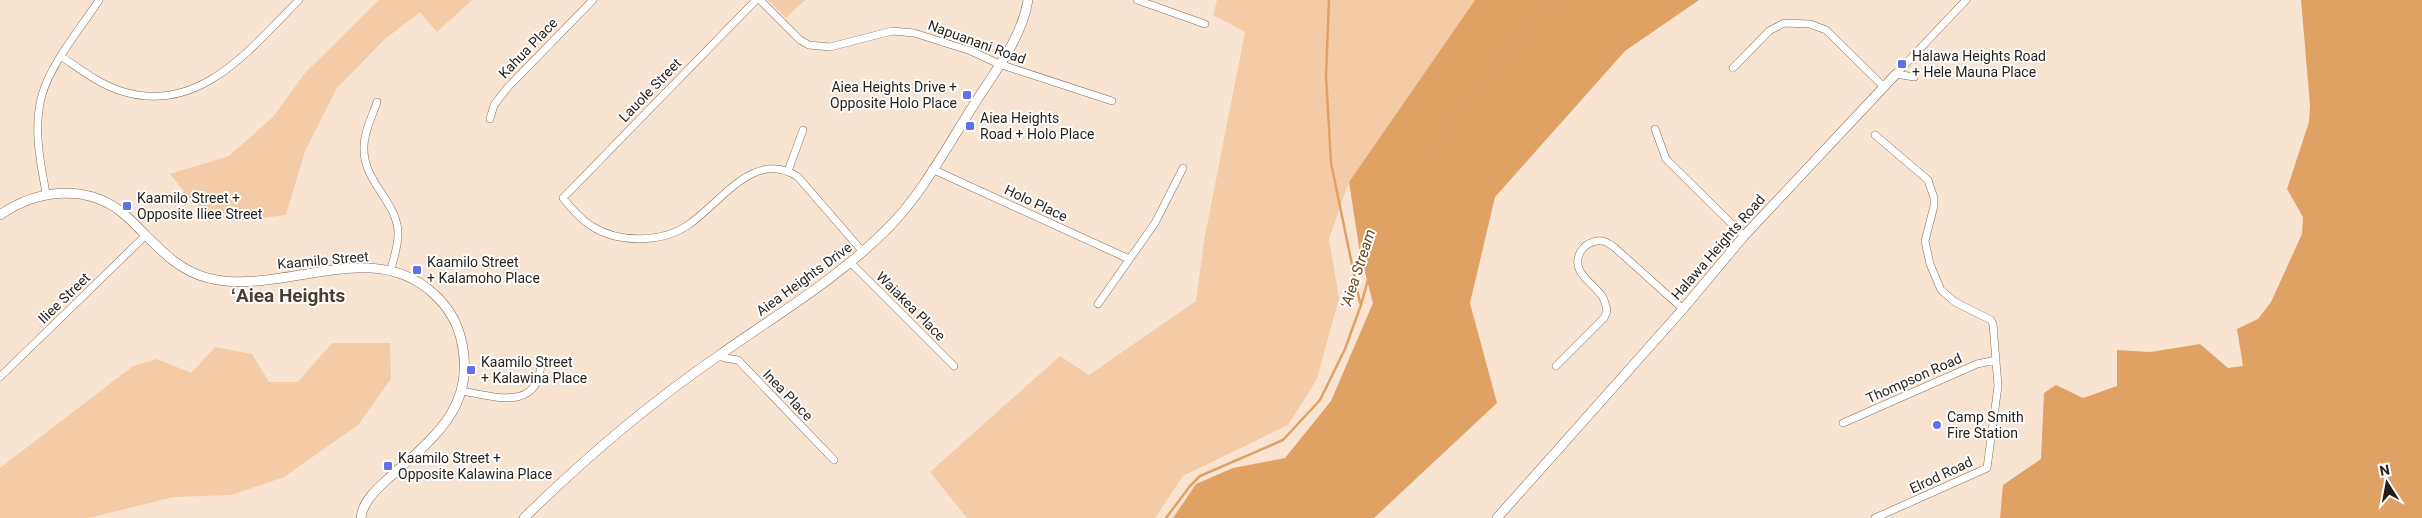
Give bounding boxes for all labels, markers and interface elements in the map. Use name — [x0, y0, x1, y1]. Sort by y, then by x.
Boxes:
street label: Kahua Place — [495, 15, 561, 81]
street label: Napuanani Road — [926, 17, 1028, 67]
place label: Halawa Heights Road + Hele Mauna Place — [1912, 48, 2046, 80]
street label: Lauole Street — [616, 55, 685, 125]
marker: Halawa Heights Road + Hele Mauna Place — [1896, 58, 1908, 70]
place label: Aiea Heights Drive + Opposite Holo Place — [830, 79, 957, 111]
marker: Aiea Heights Drive + Opposite Holo Place — [961, 89, 973, 101]
place label: Aiea Heights Road + Holo Place — [980, 110, 1094, 142]
marker: Aiea Heights Road + Holo Place — [964, 120, 976, 132]
street label: Holo Place — [1002, 181, 1070, 225]
place label: Kaamilo Street + Opposite Iliee Street — [137, 190, 263, 222]
street label: Halawa Heights Road — [1668, 191, 1768, 303]
marker: Kaamilo Street + Opposite Iliee Street — [121, 200, 133, 212]
water label: ʻAiea Stream — [1337, 227, 1379, 311]
street label: Aiea Heights Drive — [753, 239, 855, 319]
street label: Kaamilo Street — [277, 248, 370, 272]
place label: Kaamilo Street + Kalamoho Place — [427, 254, 540, 286]
marker: Kaamilo Street + Kalamoho Place — [411, 264, 423, 276]
street label: Waiakea Place — [873, 268, 949, 344]
street label: Iliee Street — [35, 269, 94, 327]
district label: ʻAiea Heights — [231, 284, 346, 307]
street label: Thompson Road — [1864, 350, 1964, 406]
place label: Kaamilo Street + Kalawina Place — [481, 354, 587, 386]
marker: Kaamilo Street + Kalawina Place — [465, 364, 477, 376]
street label: Inea Place — [760, 366, 816, 424]
place label: Camp Smith Fire Station — [1947, 409, 2024, 441]
marker: Camp Smith Fire Station — [1931, 419, 1943, 431]
place label: Kaamilo Street + Opposite Kalawina Place — [398, 450, 552, 482]
street label: Elrod Road — [1907, 453, 1975, 497]
north arrow — [2362, 458, 2412, 508]
marker: Kaamilo Street + Opposite Kalawina Place — [382, 460, 394, 472]
text: N — [2378, 461, 2391, 479]

